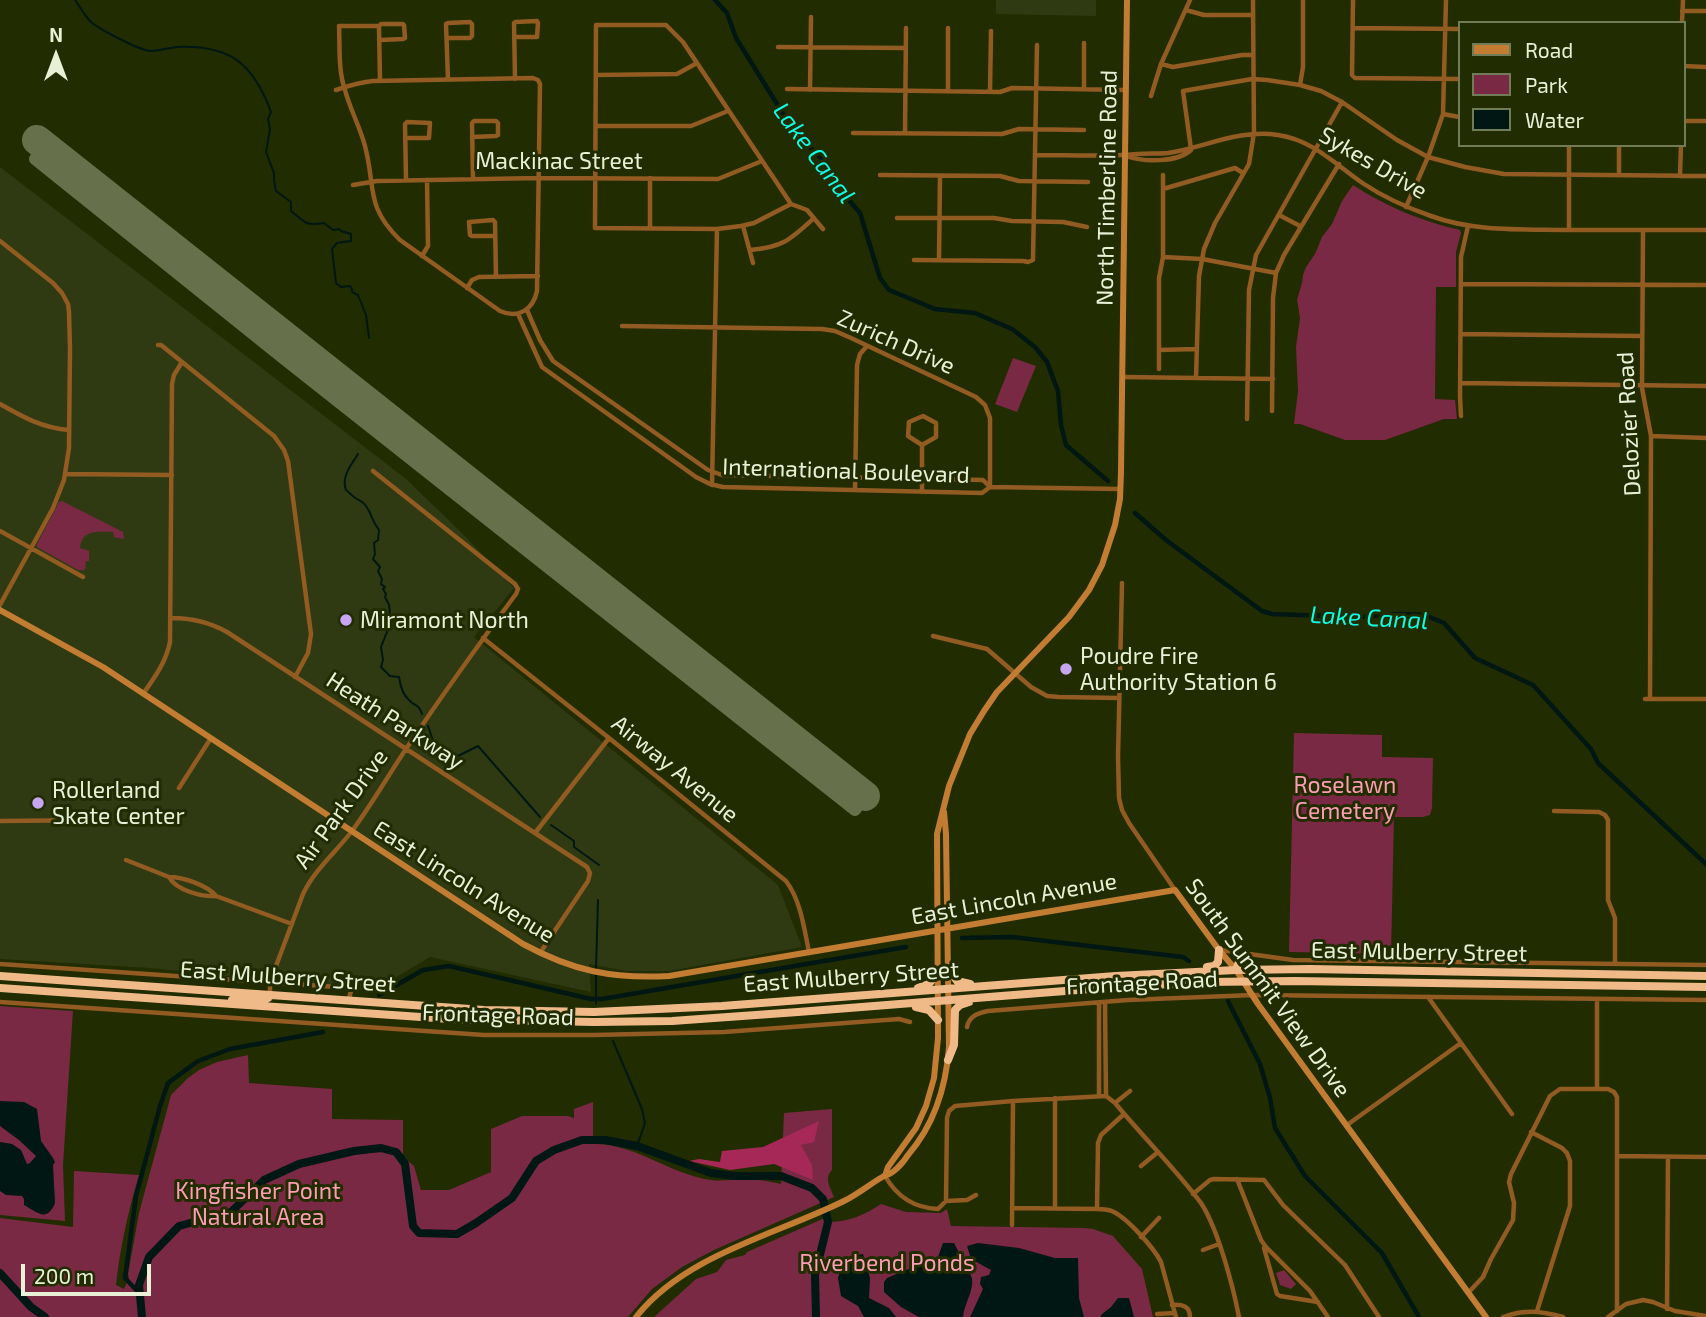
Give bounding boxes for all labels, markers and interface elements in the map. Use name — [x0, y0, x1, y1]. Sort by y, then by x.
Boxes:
north arrow — [21, 21, 91, 91]
legend — [1458, 21, 1685, 147]
text: N — [49, 23, 63, 46]
text: Road — [1525, 37, 1573, 62]
street label: North Timberline Road — [1091, 70, 1123, 306]
text: Park — [1525, 72, 1568, 97]
water label: Lake Canal — [767, 97, 861, 209]
text: Water — [1525, 107, 1584, 132]
street label: Sykes Drive — [1314, 121, 1432, 205]
street label: Mackinac Street — [475, 147, 643, 175]
street label: Zurich Drive — [833, 304, 959, 380]
street label: Delozier Road — [1611, 351, 1647, 497]
street label: International Boulevard — [722, 453, 970, 489]
water label: Lake Canal — [1309, 601, 1429, 635]
place label: Miramont North — [360, 606, 529, 634]
marker: Miramont North — [338, 612, 354, 628]
place label: Poudre Fire Authority Station 6 — [1080, 642, 1277, 696]
marker: Poudre Fire Authority Station 6 — [1058, 661, 1074, 677]
street label: Heath Parkway — [321, 666, 469, 776]
street label: Airway Avenue — [606, 709, 744, 829]
street label: Air Park Drive — [288, 744, 394, 874]
park label: Roselawn Cemetery — [1294, 771, 1396, 825]
place label: Rollerland Skate Center — [52, 776, 185, 830]
marker: Rollerland Skate Center — [30, 795, 46, 811]
street label: East Lincoln Avenue — [368, 815, 560, 949]
street label: East Lincoln Avenue — [909, 867, 1119, 931]
street label: South Summit View Drive — [1180, 874, 1356, 1102]
street label: East Mulberry Street — [1311, 936, 1527, 968]
street label: East Mulberry Street — [179, 956, 397, 998]
street label: East Mulberry Street — [742, 956, 960, 998]
street label: Frontage Road — [1065, 965, 1219, 1001]
street label: Frontage Road — [422, 999, 574, 1031]
park label: Kingfisher Point Natural Area — [175, 1177, 341, 1231]
park label: Riverbend Ponds — [799, 1249, 975, 1277]
scale bar — [24, 1250, 154, 1294]
text: 200 m — [34, 1263, 94, 1288]

